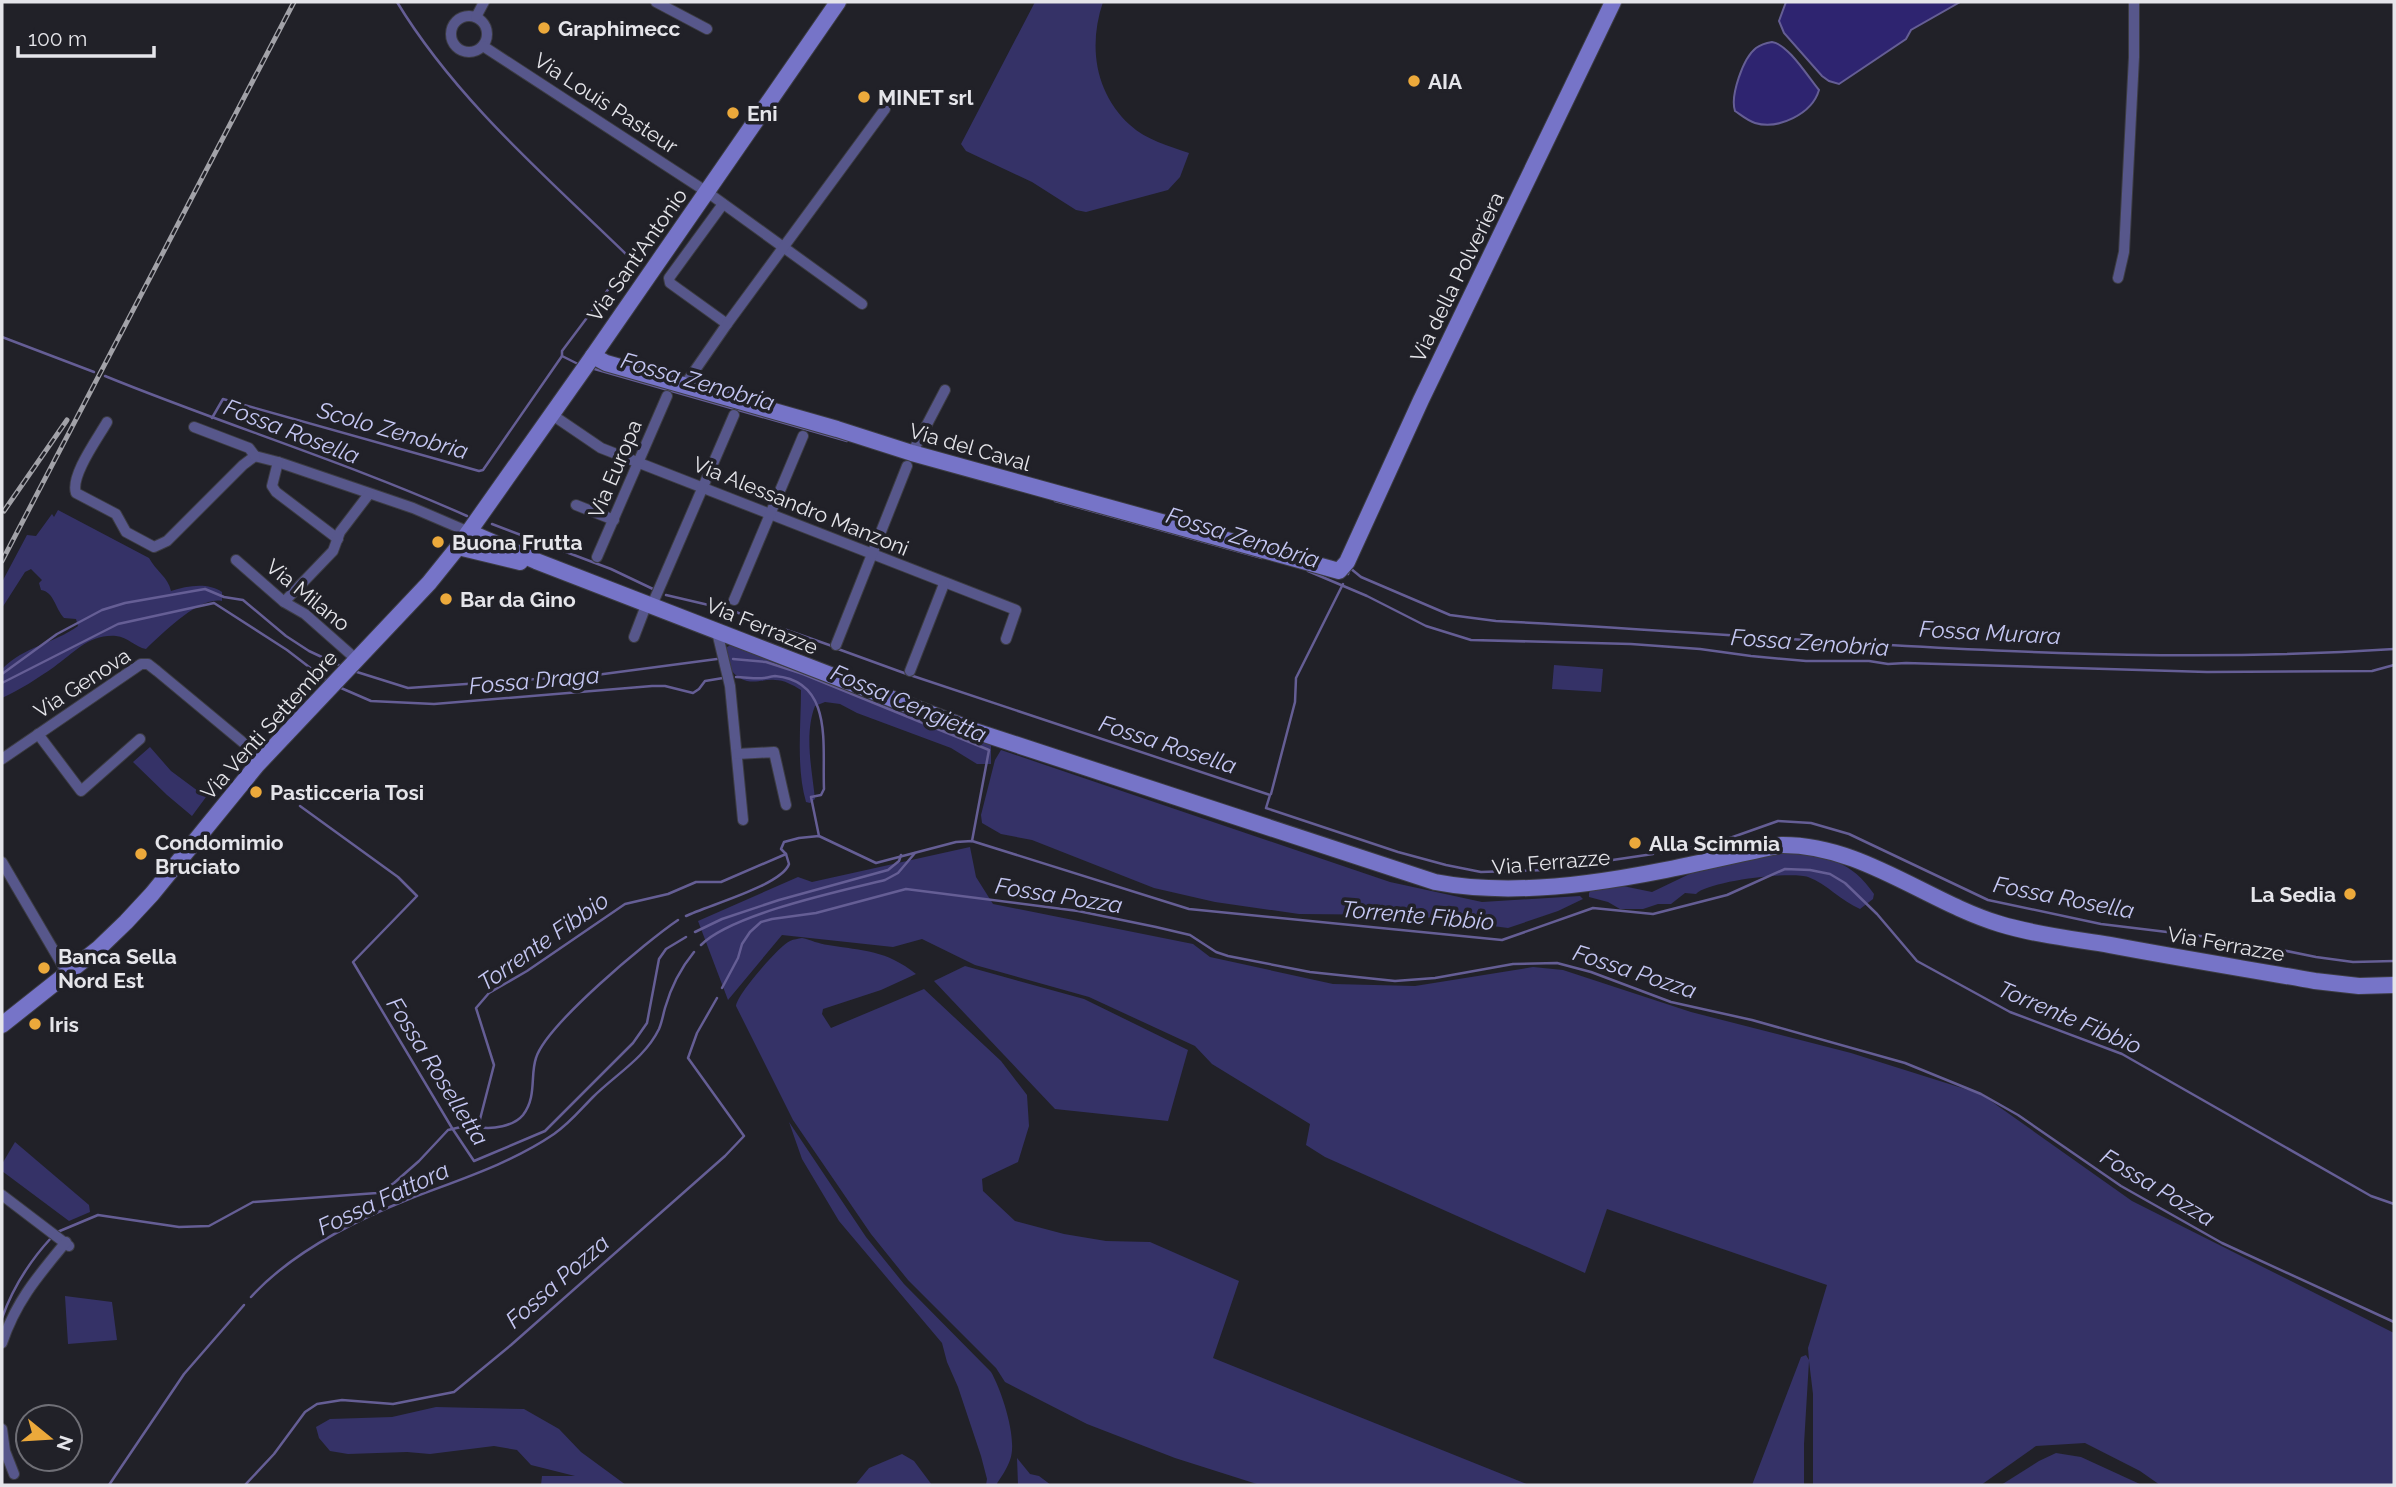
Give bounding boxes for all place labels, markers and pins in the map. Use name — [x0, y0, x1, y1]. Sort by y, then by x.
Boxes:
place label: Graphimecc — [558, 16, 681, 41]
marker: Graphimecc — [536, 20, 552, 36]
place label: AIA — [1428, 69, 1463, 94]
marker: AIA — [1406, 73, 1422, 89]
place label: MINET srl — [878, 85, 974, 110]
marker: MINET srl — [856, 89, 872, 105]
place label: Eni — [747, 101, 778, 126]
marker: Eni — [725, 105, 741, 121]
place label: Buona Frutta — [452, 530, 582, 555]
marker: Buona Frutta — [430, 534, 446, 550]
place label: Bar da Gino — [460, 587, 576, 612]
marker: Bar da Gino — [438, 591, 454, 607]
place label: Pasticceria Tosi — [270, 780, 424, 805]
marker: Pasticceria Tosi — [248, 784, 264, 800]
place label: Condomimio Bruciato — [155, 830, 284, 879]
place label: Alla Scimmia — [1649, 831, 1780, 856]
marker: Alla Scimmia — [1627, 835, 1643, 851]
marker: Condomimio Bruciato — [133, 846, 149, 862]
place label: La Sedia — [2250, 882, 2336, 907]
marker: La Sedia — [2342, 886, 2358, 902]
place label: Banca Sella Nord Est — [58, 944, 177, 993]
marker: Banca Sella Nord Est — [36, 960, 52, 976]
place label: Iris — [49, 1012, 79, 1037]
marker: Iris — [27, 1016, 43, 1032]

